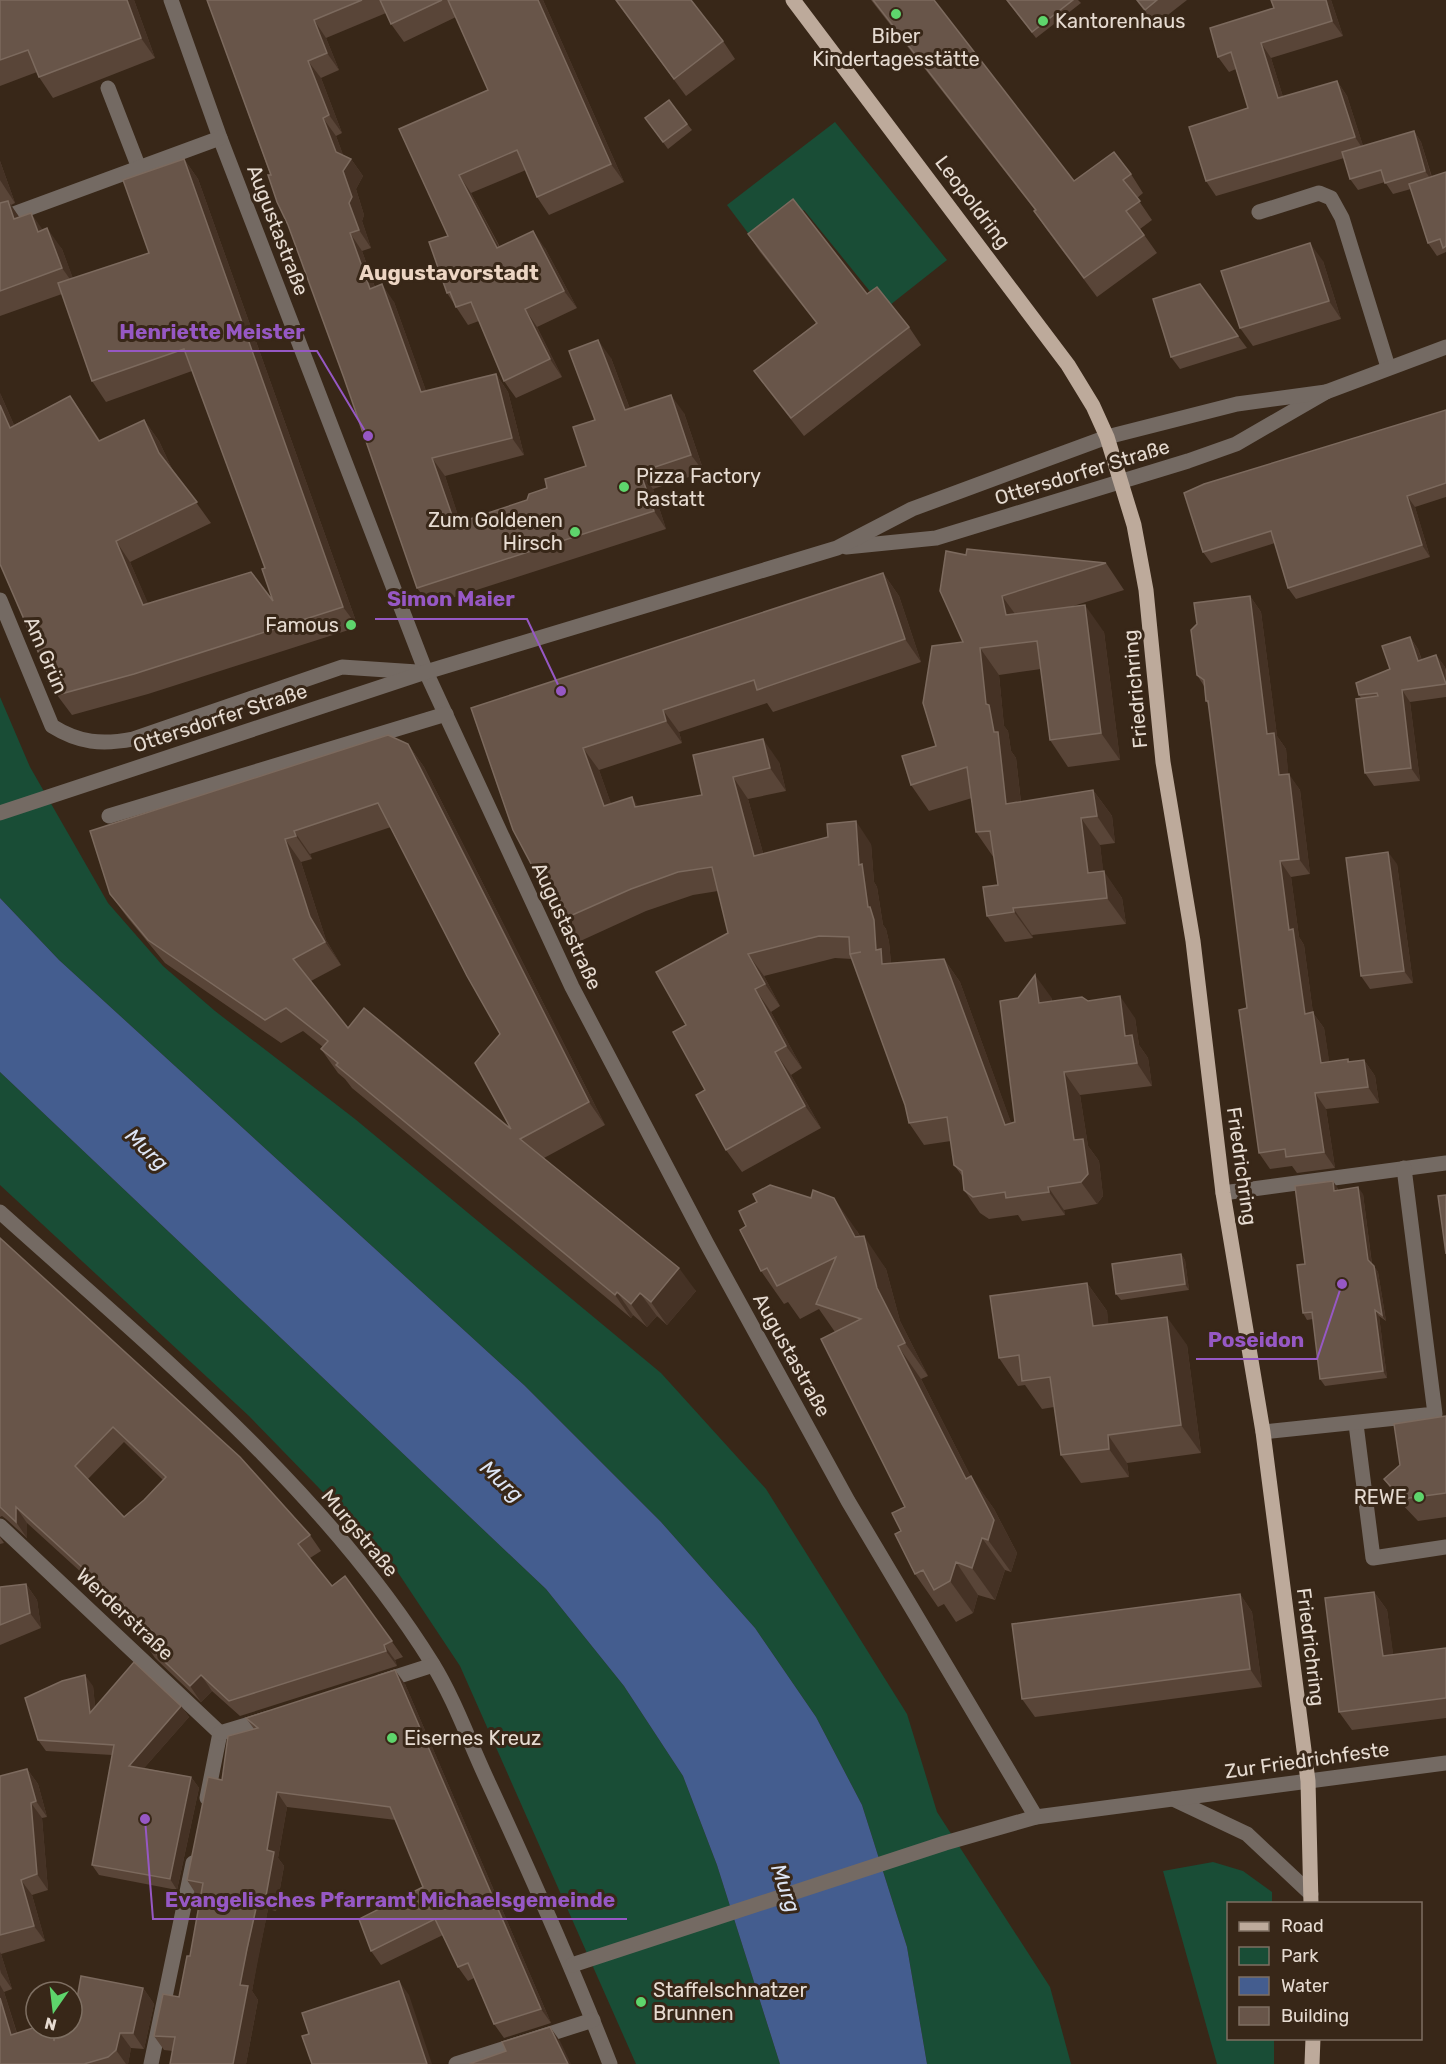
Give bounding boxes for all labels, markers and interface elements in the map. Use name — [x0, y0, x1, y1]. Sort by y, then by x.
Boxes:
marker: Biber Kindertagesstätte — [889, 7, 903, 21]
place label: Kantorenhaus — [1055, 9, 1185, 33]
marker: Kantorenhaus — [1036, 14, 1050, 28]
place label: Biber Kindertagesstätte — [812, 24, 980, 71]
street label: Leopoldring — [930, 151, 1016, 253]
street label: Augustastraße — [242, 161, 314, 299]
district label: Augustavorstadt — [359, 260, 539, 285]
callout: Henriette Meister — [108, 312, 317, 351]
text: Henriette Meister — [119, 319, 305, 344]
street label: Ottersdorfer Straße — [992, 434, 1172, 510]
place label: Pizza Factory Rastatt — [636, 464, 761, 511]
marker: Pizza Factory Rastatt — [617, 480, 631, 494]
place label: Zum Goldenen Hirsch — [428, 508, 563, 555]
marker: Zum Goldenen Hirsch — [568, 525, 582, 539]
callout: Simon Maier — [375, 580, 527, 619]
text: Simon Maier — [387, 586, 515, 611]
street label: Am Grün — [19, 613, 73, 697]
place label: Famous — [265, 613, 339, 637]
marker: Famous — [344, 618, 358, 632]
street label: Friedrichring — [1118, 629, 1152, 749]
street label: Ottersdorfer Straße — [130, 679, 310, 757]
street label: Augustastraße — [527, 858, 607, 994]
street label: Friedrichring — [1222, 1105, 1262, 1227]
water label: Murg — [120, 1123, 174, 1175]
street label: Augustastraße — [748, 1289, 836, 1421]
callout: Poseidon — [1196, 1320, 1317, 1359]
text: Poseidon — [1208, 1327, 1304, 1352]
water label: Murg — [475, 1455, 529, 1507]
street label: Murgstraße — [317, 1484, 403, 1582]
place label: REWE — [1354, 1485, 1407, 1509]
marker: REWE — [1412, 1490, 1426, 1504]
street label: Werderstraße — [71, 1563, 179, 1665]
street label: Friedrichring — [1292, 1586, 1330, 1708]
place label: Eisernes Kreuz — [404, 1726, 541, 1750]
marker: Eisernes Kreuz — [385, 1731, 399, 1745]
street label: Zur Friedrichfeste — [1223, 1737, 1391, 1783]
water label: Murg — [766, 1860, 806, 1916]
callout: Evangelisches Pfarramt Michaelsgemeinde — [153, 1880, 627, 1919]
text: Evangelisches Pfarramt Michaelsgemeinde — [165, 1887, 615, 1912]
legend — [1227, 1902, 1422, 2040]
text: Road — [1281, 1915, 1324, 1937]
text: Park — [1281, 1945, 1319, 1967]
text: Water — [1281, 1975, 1329, 1997]
place label: Staffelschnatzer Brunnen — [653, 1978, 807, 2025]
north arrow — [24, 1980, 84, 2040]
marker: Staffelschnatzer Brunnen — [634, 1995, 648, 2009]
text: Building — [1281, 2005, 1349, 2027]
text: N — [43, 2013, 58, 2035]

